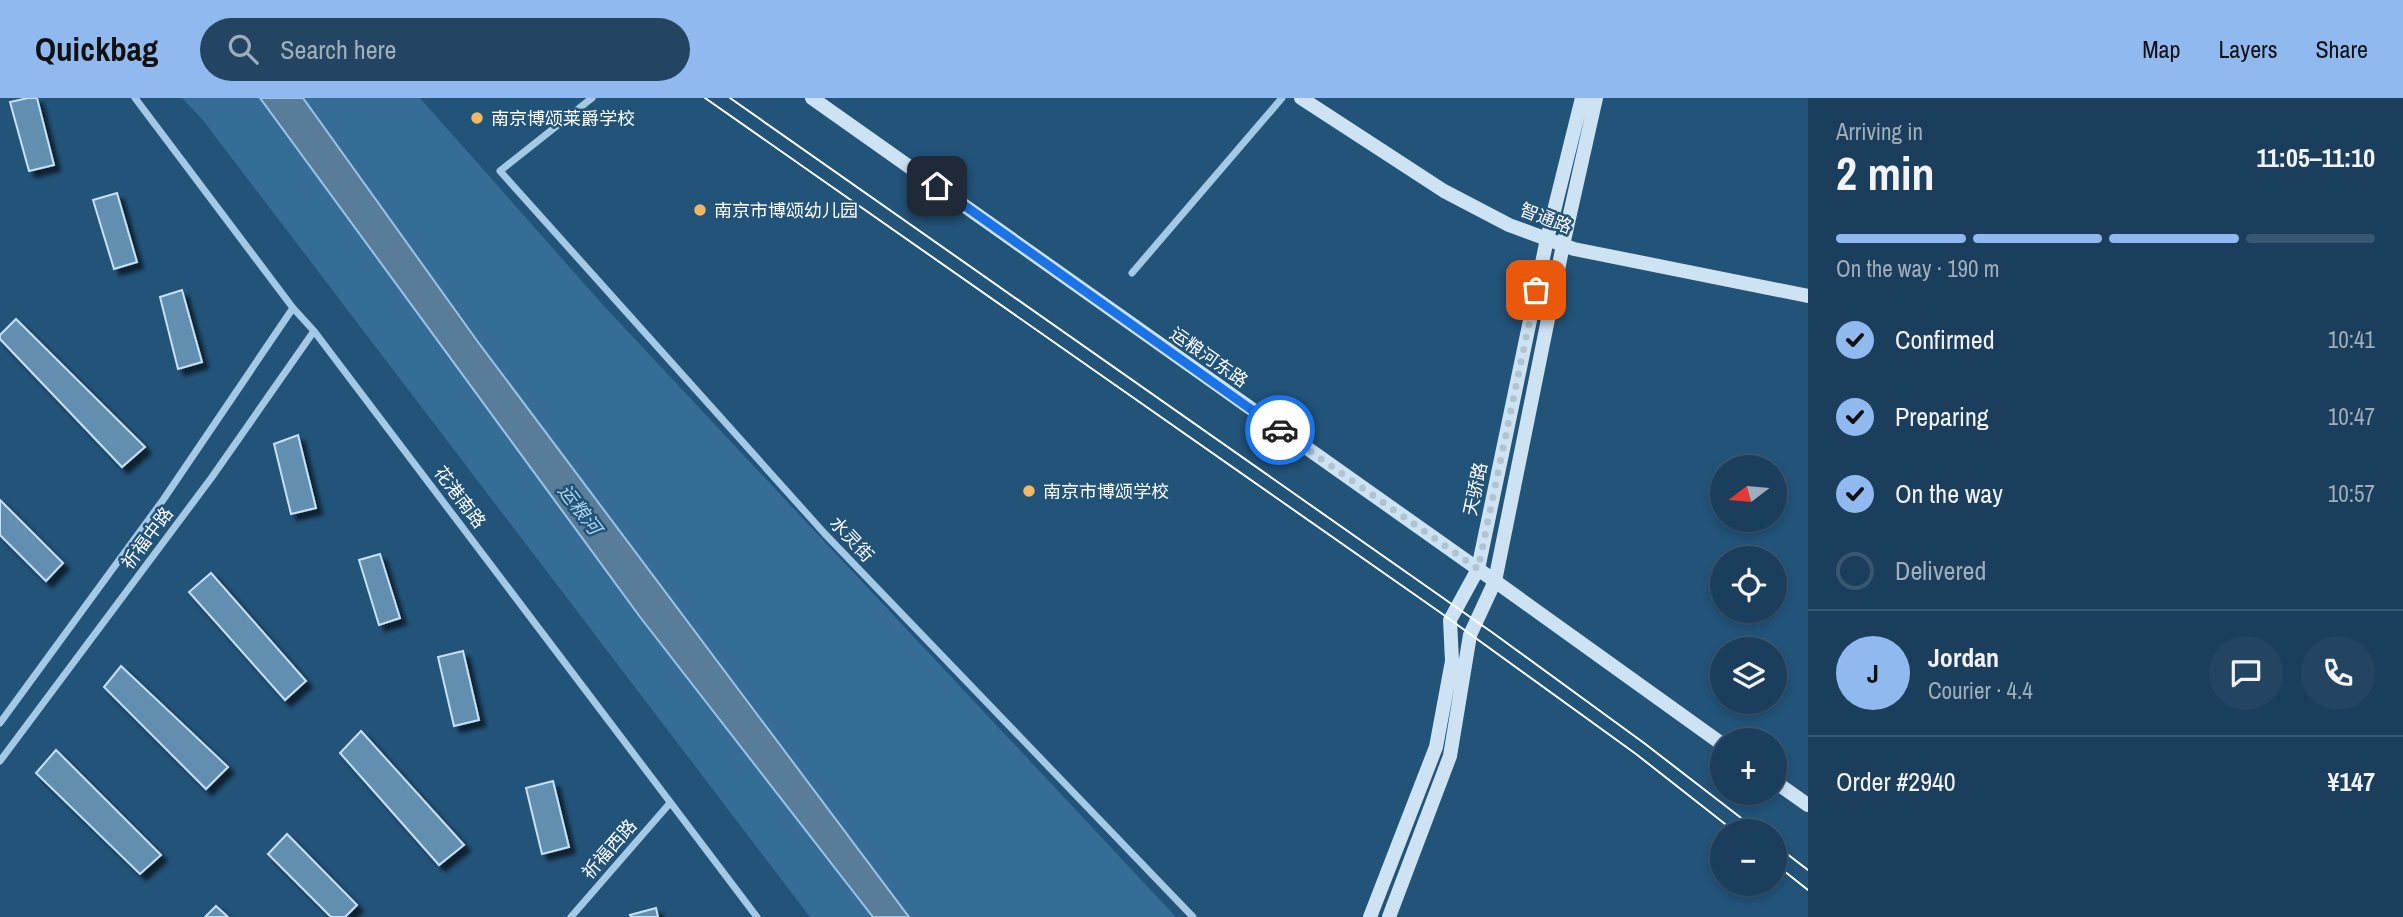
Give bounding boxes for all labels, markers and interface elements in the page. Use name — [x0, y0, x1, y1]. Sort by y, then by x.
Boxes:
search box — [200, 18, 690, 81]
text: Quickbag — [35, 27, 158, 71]
icon: search — [224, 30, 262, 68]
text: Search here — [280, 32, 396, 67]
text: Map — [2142, 33, 2180, 65]
text: Layers — [2218, 33, 2277, 65]
text: Share — [2315, 33, 2368, 65]
place label: 南京博颂莱爵学校 — [491, 106, 635, 131]
marker: 南京博颂莱爵学校 — [469, 110, 485, 126]
text: Arriving in — [1836, 116, 1923, 147]
text: 11:05–11:10 — [2256, 140, 2375, 175]
text: 2 min — [1836, 142, 1935, 204]
pin — [907, 156, 967, 216]
icon: home — [918, 167, 956, 205]
street label: 智通路 — [1516, 197, 1576, 239]
place label: 南京市博颂幼儿园 — [714, 198, 858, 223]
marker: 南京市博颂幼儿园 — [692, 202, 708, 218]
text: On the way · 190 m — [1836, 253, 2000, 284]
pin — [1506, 260, 1566, 320]
icon: bag — [1517, 271, 1555, 309]
street label: 运粮河东路 — [1165, 321, 1253, 393]
icon: check — [1836, 321, 1874, 359]
text: Confirmed — [1895, 322, 1995, 357]
text: 10:41 — [2328, 324, 2375, 355]
courier — [1245, 395, 1315, 465]
icon: check — [1836, 398, 1874, 436]
text: Preparing — [1895, 399, 1989, 434]
text: 10:47 — [2328, 401, 2375, 432]
icon: car — [1261, 411, 1299, 449]
north arrow — [1710, 455, 1787, 532]
map controls — [1710, 455, 1787, 896]
street label: 天骄路 — [1457, 460, 1493, 518]
street label: 花港南路 — [428, 461, 492, 533]
icon: check — [1836, 475, 1874, 513]
text: On the way — [1895, 476, 2003, 511]
water label: 运粮河 — [552, 478, 610, 543]
text: 10:57 — [2328, 478, 2375, 509]
place label: 南京市博颂学校 — [1043, 479, 1169, 504]
marker: 南京市博颂学校 — [1021, 483, 1037, 499]
street label: 祈福中路 — [115, 502, 179, 574]
street label: 水灵街 — [824, 511, 880, 567]
button: locate — [1710, 546, 1787, 623]
text: Delivered — [1895, 553, 1986, 588]
button: chat — [2209, 636, 2283, 710]
button: phone — [2301, 636, 2375, 710]
button: layers — [1710, 637, 1787, 714]
text: Jordan — [1928, 640, 1999, 675]
text: J — [1867, 656, 1879, 691]
text: Courier · 4.4 — [1928, 675, 2033, 706]
button: + — [1710, 728, 1787, 805]
text: Order #2940 — [1836, 764, 1956, 799]
text: ¥147 — [2328, 764, 2375, 799]
street label: 祈福西路 — [576, 814, 642, 884]
button: − — [1710, 819, 1787, 896]

